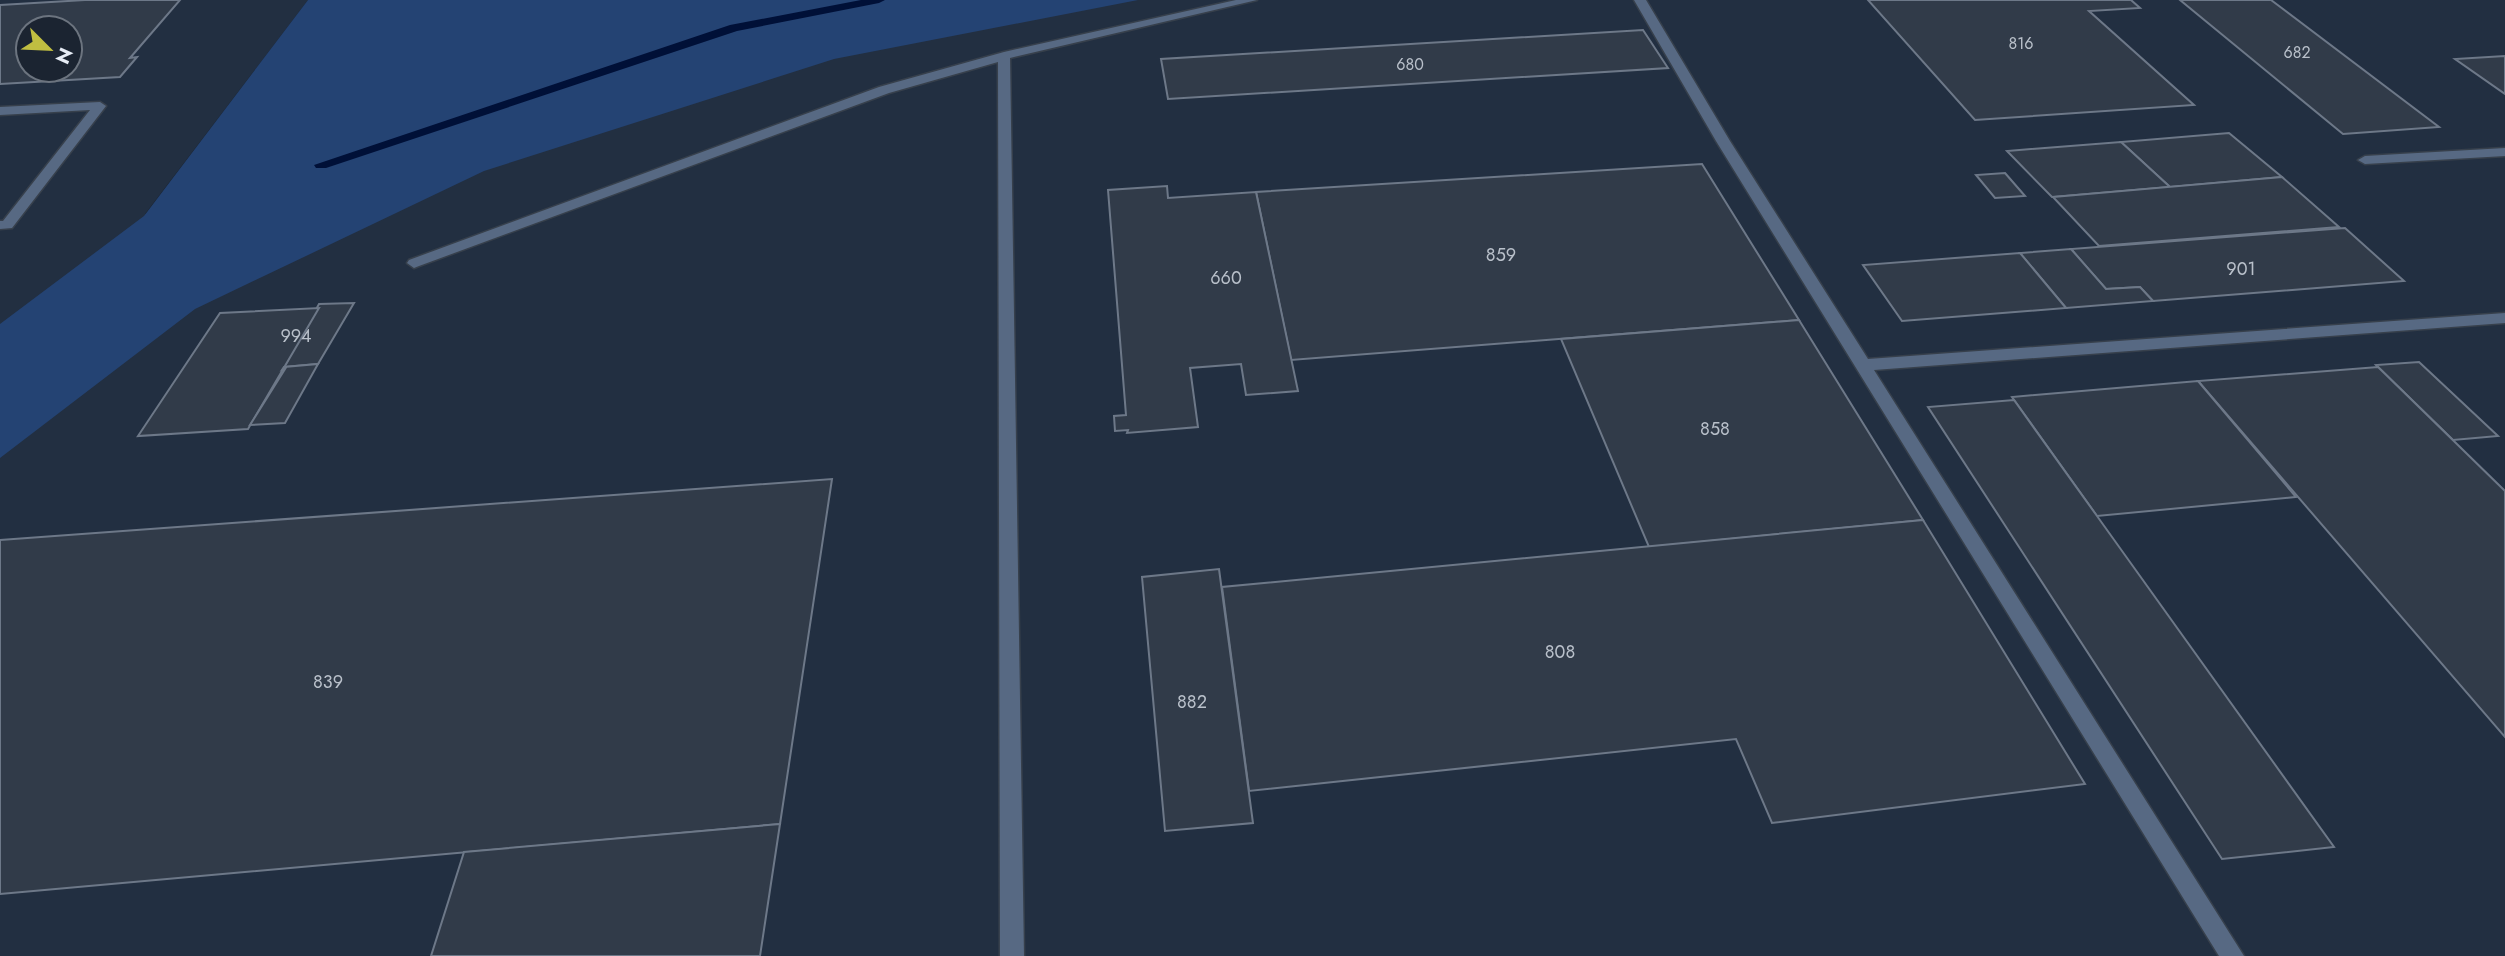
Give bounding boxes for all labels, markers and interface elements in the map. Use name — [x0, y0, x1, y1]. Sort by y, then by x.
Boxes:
north arrow — [14, 14, 84, 84]
house number: 816 — [2008, 32, 2034, 55]
house number: 682 — [2283, 41, 2311, 64]
text: N — [49, 43, 79, 68]
house number: 680 — [1396, 53, 1424, 76]
house number: 859 — [1486, 242, 1516, 268]
house number: 901 — [2226, 256, 2256, 282]
house number: 660 — [1210, 265, 1242, 291]
house number: 994 — [280, 323, 312, 349]
house number: 858 — [1700, 416, 1730, 442]
house number: 808 — [1545, 639, 1575, 665]
house number: 839 — [313, 669, 343, 695]
house number: 882 — [1177, 689, 1207, 715]

